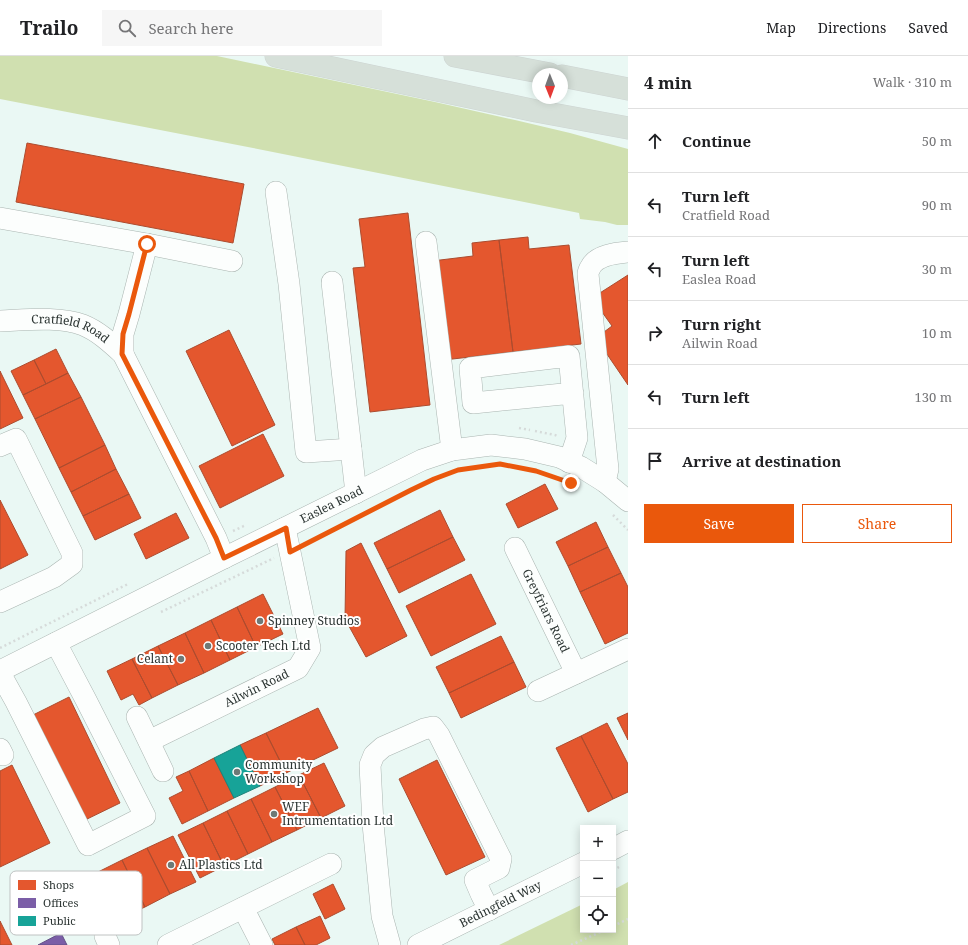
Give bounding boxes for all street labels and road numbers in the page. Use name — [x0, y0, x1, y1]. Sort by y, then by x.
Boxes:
street label: Cratfield Road — [31, 310, 114, 347]
street label: Easlea Road — [297, 481, 367, 527]
street label: Greyfriars Road — [518, 566, 574, 656]
street label: Ailwin Road — [221, 664, 292, 711]
street label: Bedingfeld Way — [456, 876, 544, 931]

